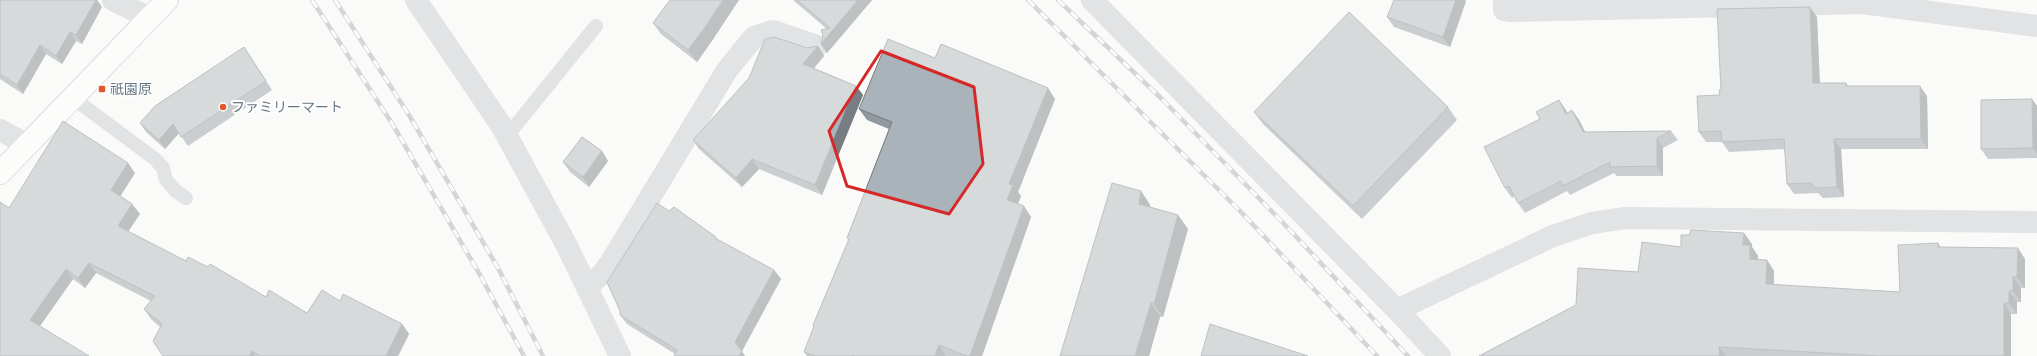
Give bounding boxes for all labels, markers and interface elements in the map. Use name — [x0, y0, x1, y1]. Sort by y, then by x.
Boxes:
place label: 祇園原 — [110, 80, 152, 97]
marker: 祇園原 — [97, 84, 107, 94]
place label: ファミリーマート — [231, 98, 343, 115]
marker: ファミリーマート — [218, 102, 228, 112]

